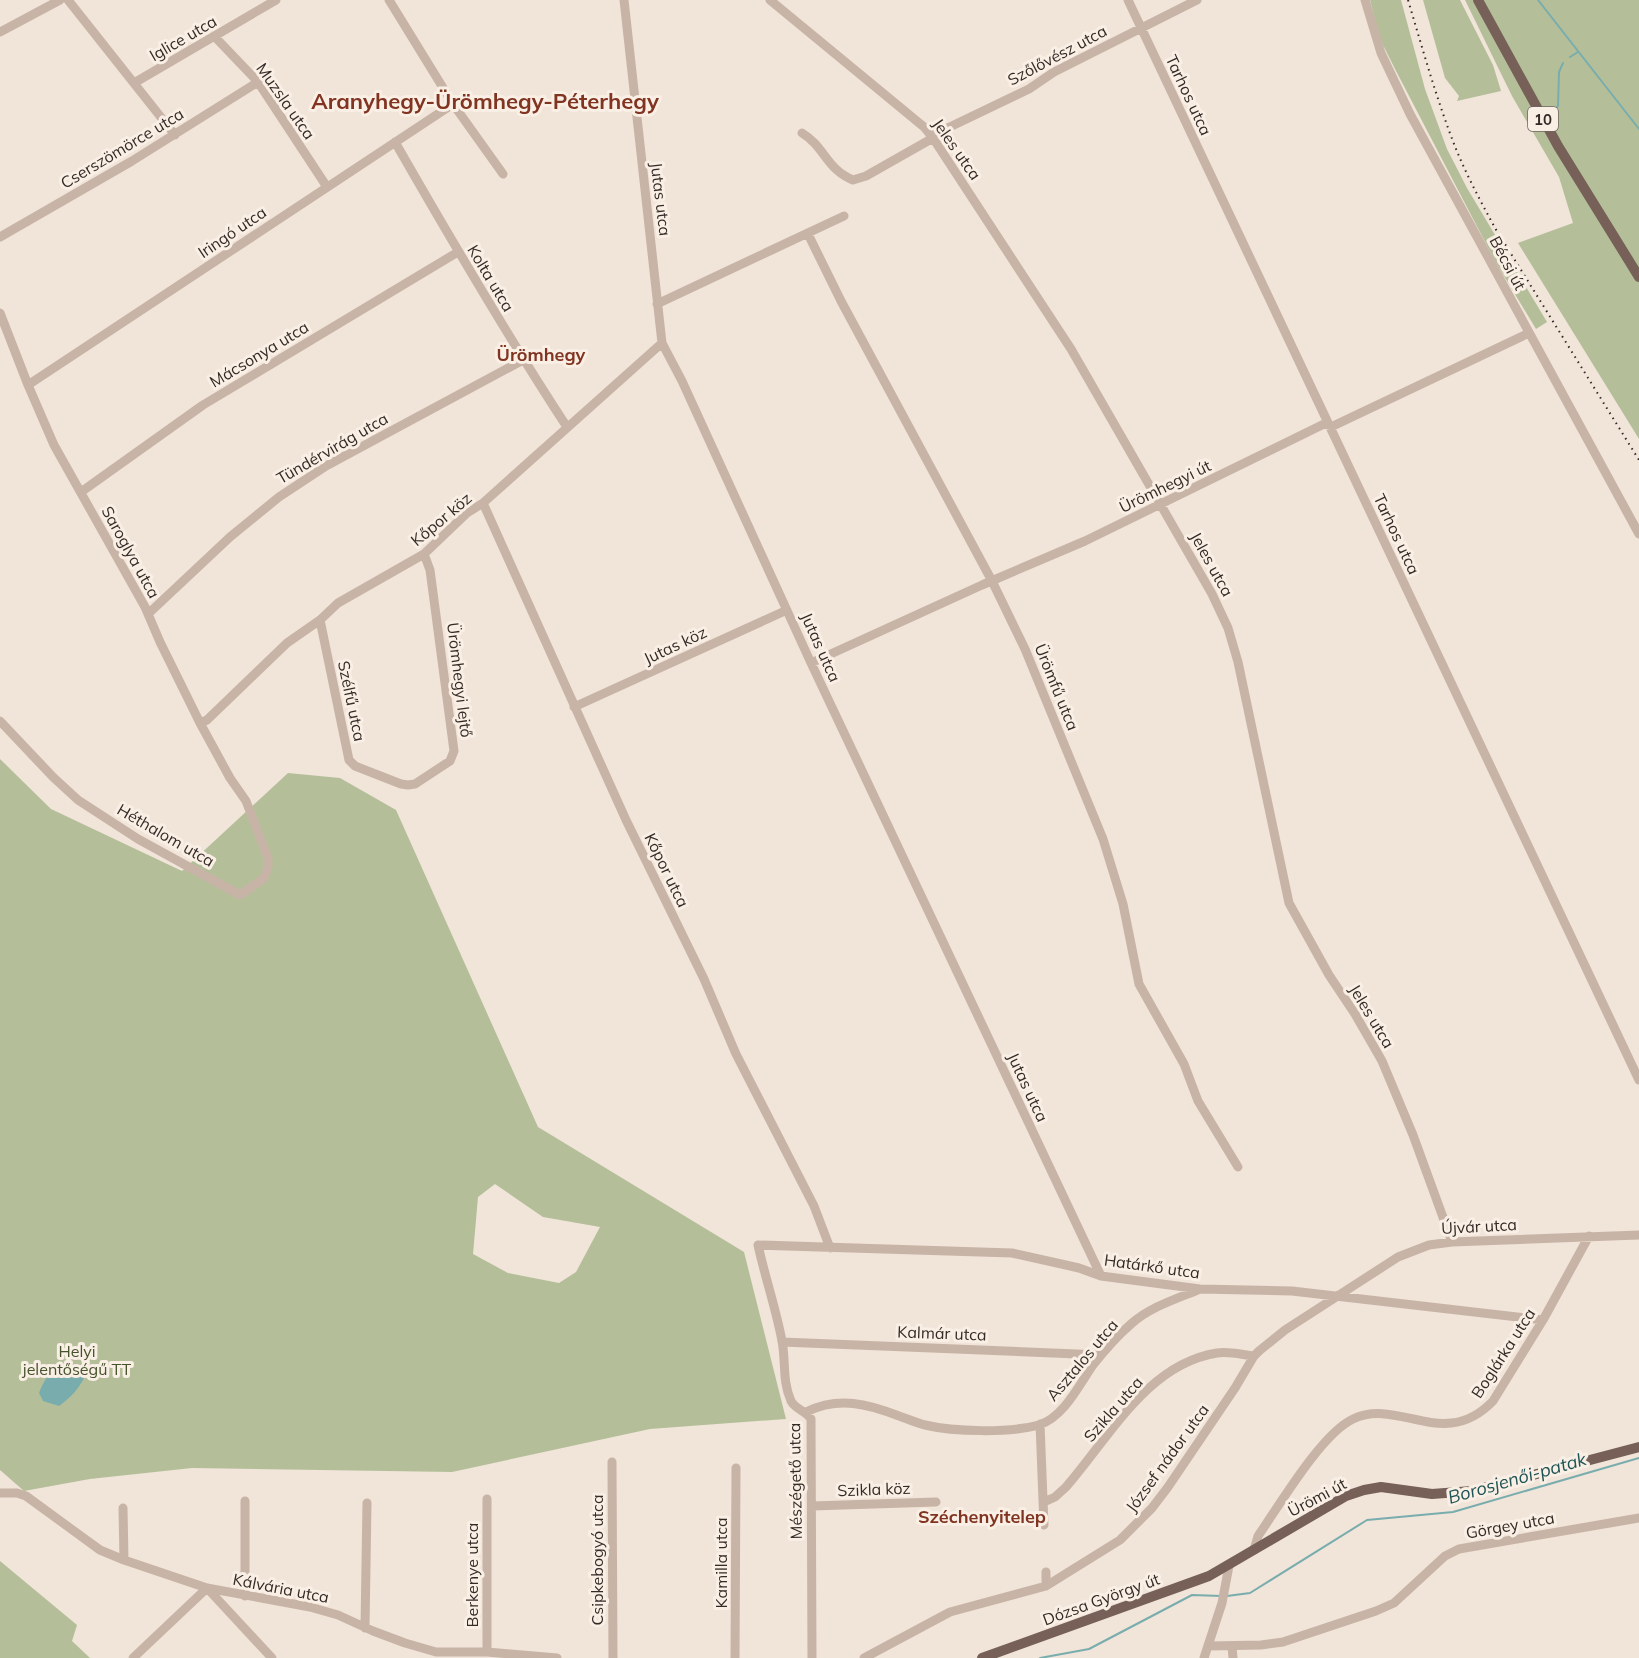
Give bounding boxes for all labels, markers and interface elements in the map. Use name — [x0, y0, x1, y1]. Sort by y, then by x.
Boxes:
street label: Iglice utca — [146, 11, 220, 65]
street label: Szőlővész utca — [1004, 20, 1110, 90]
street label: Tarhos utca — [1162, 51, 1216, 139]
street label: Muzsla utca — [252, 59, 320, 143]
district label: Aranyhegy-Ürömhegy-Péterhegy — [311, 87, 659, 115]
street label: Cserszömörce utca — [57, 103, 187, 193]
road number: 10 — [1528, 107, 1558, 131]
street label: Jeles utca — [929, 114, 985, 184]
street label: Jutas utca — [647, 161, 675, 237]
street label: Iringó utca — [194, 202, 270, 262]
street label: Bécsi út — [1485, 233, 1531, 294]
street label: Kolta utca — [463, 241, 519, 315]
street label: Mácsonya utca — [206, 317, 312, 391]
district label: Ürömhegy — [497, 343, 586, 366]
street label: Tündérvirág utca — [273, 408, 391, 488]
street label: Ürömhegyi út — [1116, 455, 1215, 517]
street label: Kőpor köz — [407, 488, 475, 550]
street label: Tarhos utca — [1370, 490, 1424, 578]
street label: Saroglya utca — [97, 502, 165, 602]
street label: Jeles utca — [1186, 528, 1238, 600]
street label: Jutas utca — [797, 609, 845, 685]
street label: Ürömhegyi lejtő — [443, 621, 477, 739]
street label: Jutas köz — [640, 622, 710, 668]
street label: Ürömfű utca — [1031, 641, 1083, 733]
street label: Szélfű utca — [334, 659, 370, 743]
street label: Héthalom utca — [114, 799, 218, 871]
street label: Kőpor utca — [640, 830, 694, 910]
street label: Jeles utca — [1345, 981, 1399, 1051]
street label: Jutas utca — [1003, 1049, 1053, 1125]
street label: Újvár utca — [1441, 1214, 1517, 1238]
street label: Határkő utca — [1103, 1249, 1201, 1283]
street label: Boglárka utca — [1467, 1304, 1539, 1402]
street label: Asztalos utca — [1042, 1315, 1122, 1405]
street label: Kalmár utca — [897, 1321, 987, 1345]
park label: Helyi jelentőségű TT — [22, 1341, 131, 1379]
street label: Szikla utca — [1079, 1372, 1147, 1446]
street label: József nádor utca — [1121, 1400, 1213, 1516]
street label: Mészégető utca — [784, 1423, 806, 1539]
water label: Borosjenői-patak — [1445, 1447, 1590, 1509]
street label: Ürömi út — [1284, 1473, 1350, 1521]
street label: Szikla köz — [837, 1478, 911, 1500]
street label: Csipkebogyó utca — [587, 1494, 607, 1626]
district label: Széchenyitelep — [918, 1505, 1046, 1528]
street label: Görgey utca — [1464, 1507, 1556, 1543]
street label: Kamilla utca — [711, 1517, 731, 1609]
street label: Berkenye utca — [462, 1523, 482, 1627]
street label: Dózsa György út — [1040, 1568, 1163, 1629]
street label: Kálvária utca — [231, 1569, 331, 1607]

